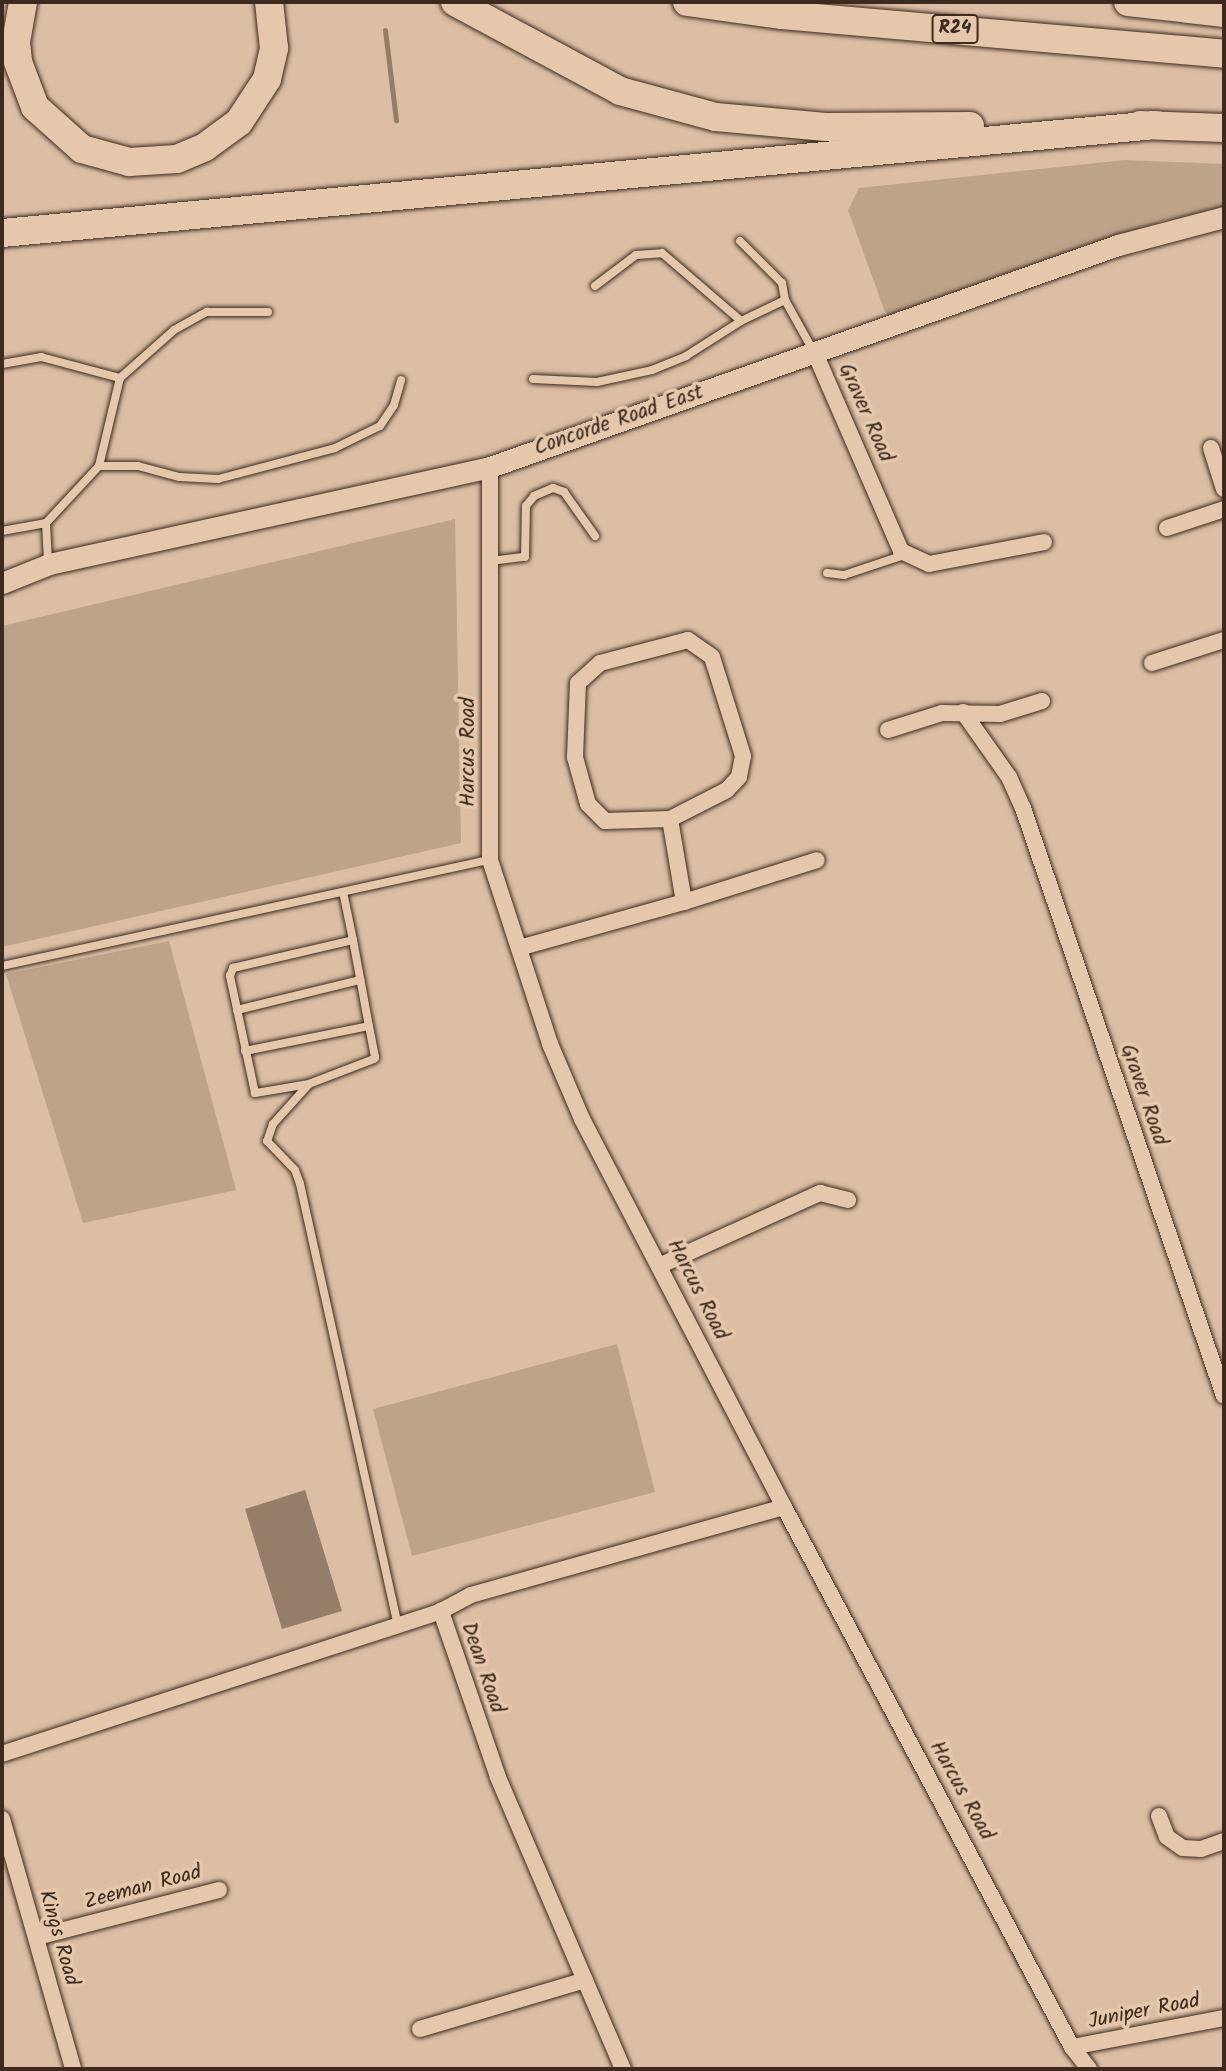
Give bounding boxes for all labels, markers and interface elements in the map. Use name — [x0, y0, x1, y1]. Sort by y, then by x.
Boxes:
road number: R24 — [930, 14, 979, 44]
street label: Graver Road — [832, 360, 898, 466]
street label: Concorde Road East — [531, 380, 707, 462]
street label: Harcus Road — [456, 697, 482, 807]
street label: Graver Road — [1114, 1041, 1172, 1149]
street label: Harcus Road — [661, 1235, 733, 1345]
street label: Dean Road — [455, 1619, 509, 1717]
street label: Harcus Road — [923, 1737, 999, 1845]
street label: Zeeman Road — [82, 1860, 204, 1916]
street label: Kings Road — [32, 1887, 84, 1989]
street label: Juniper Road — [1086, 1989, 1202, 2035]

